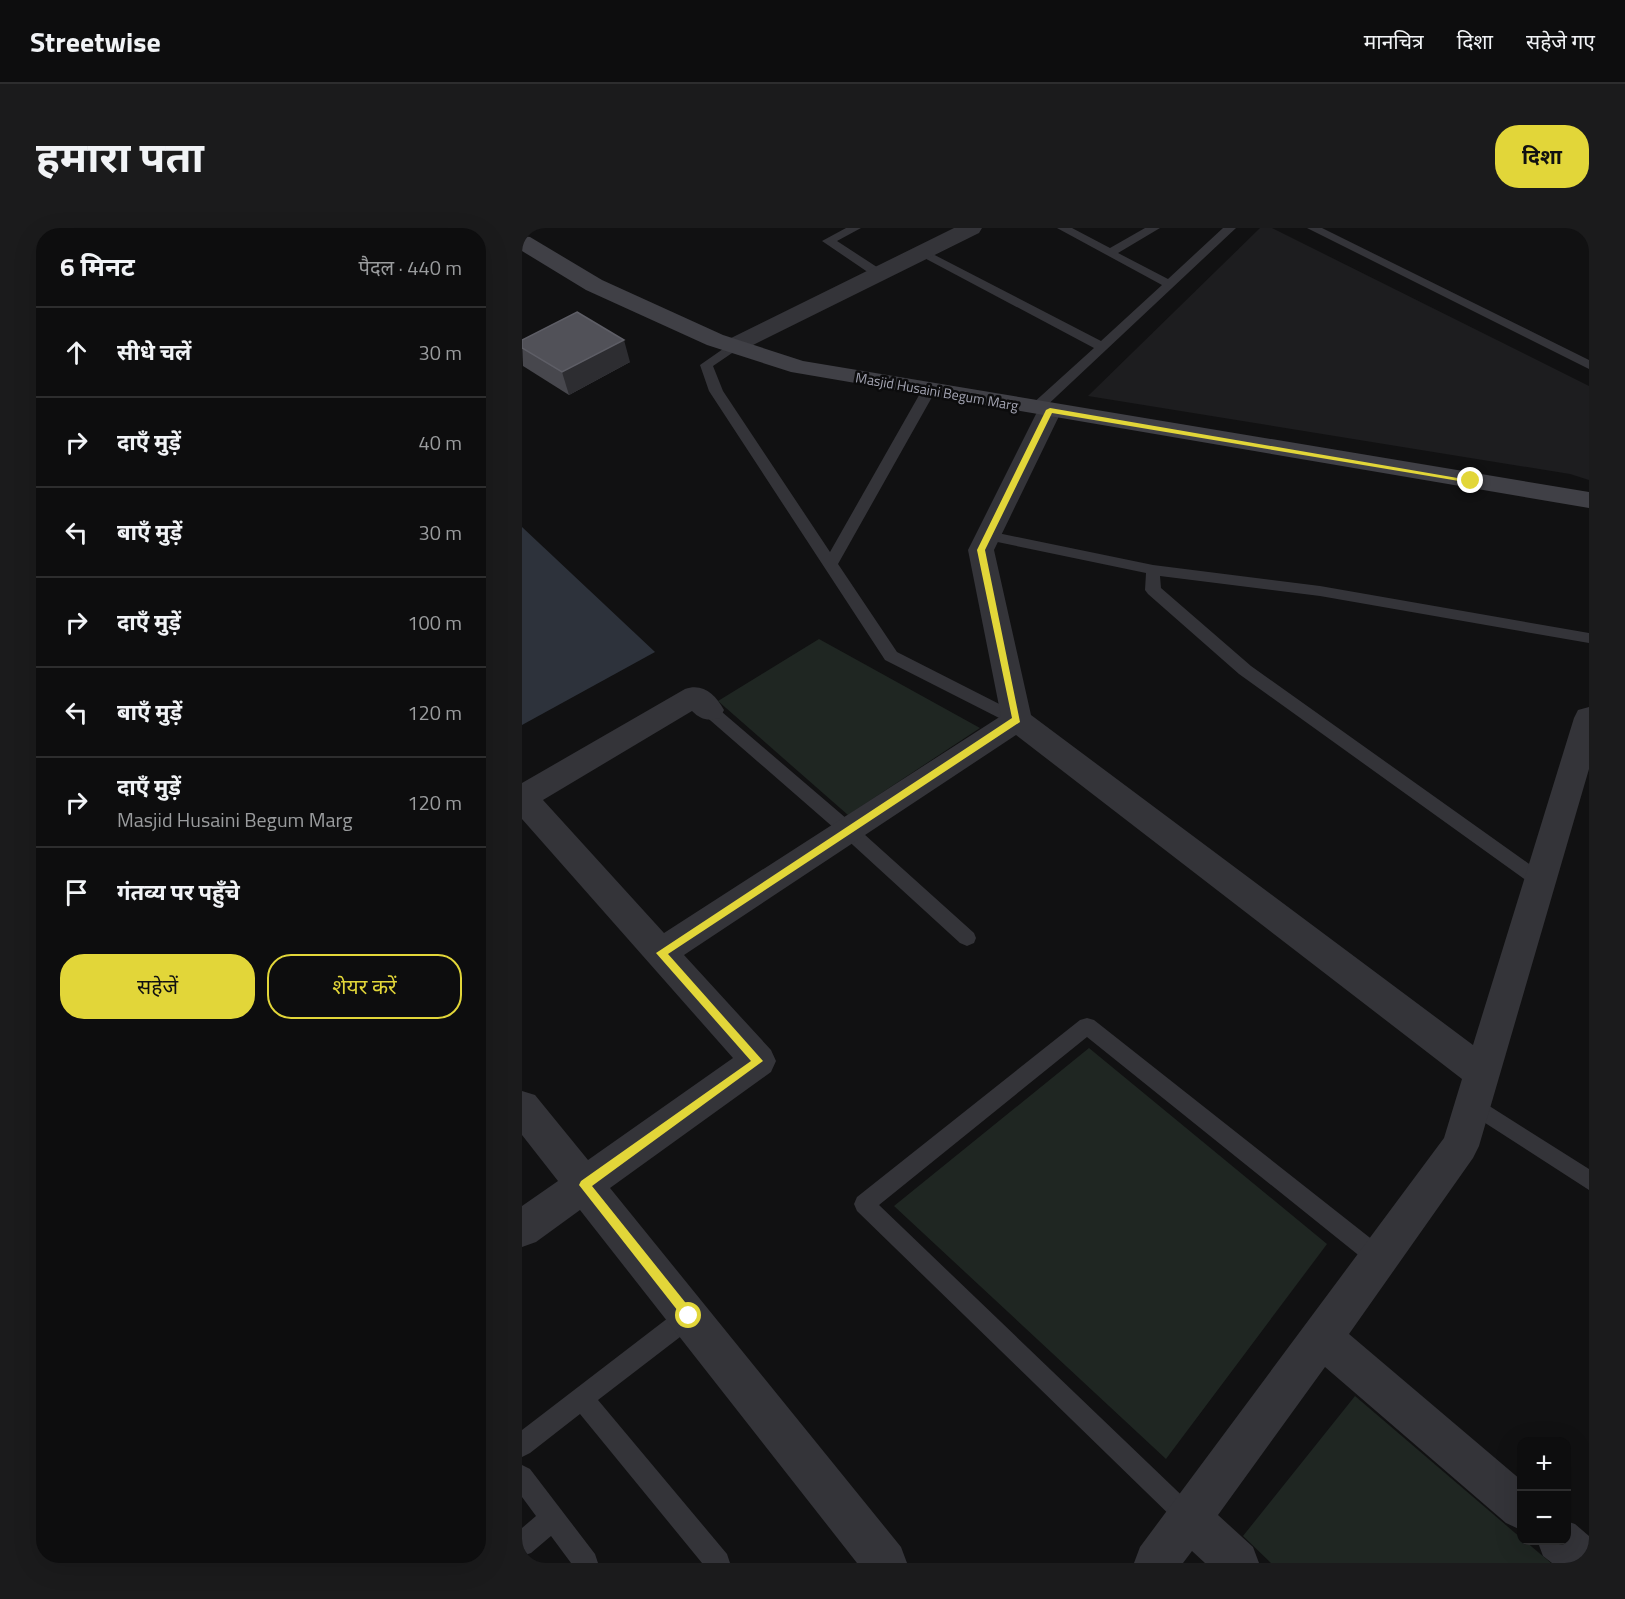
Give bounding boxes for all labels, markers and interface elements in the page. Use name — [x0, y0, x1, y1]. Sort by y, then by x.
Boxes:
text: Streetwise — [30, 20, 161, 63]
text: मानचित्र — [1364, 25, 1424, 57]
text: दिशा — [1457, 25, 1493, 57]
text: सहेजे गए — [1526, 25, 1595, 57]
text: हमारा पता — [36, 124, 204, 188]
button: दिशा — [1495, 125, 1589, 188]
text: 6 मिनट — [60, 247, 135, 286]
text: पैदल · 440 m — [359, 252, 462, 283]
text: सीधे चलें — [117, 335, 191, 369]
icon: ahead — [60, 336, 93, 369]
text: 30 m — [418, 337, 462, 368]
street label: Masjid Husaini Begum Marg — [854, 366, 1020, 416]
text: दाएँ मुड़ें — [117, 425, 181, 459]
icon: right — [60, 426, 93, 459]
text: 40 m — [418, 427, 462, 458]
route end — [1457, 467, 1483, 493]
text: बाएँ मुड़ें — [117, 515, 182, 549]
icon: left — [60, 516, 93, 549]
text: 30 m — [418, 517, 462, 548]
text: दाएँ मुड़ें — [117, 605, 181, 639]
icon: right — [60, 606, 93, 639]
text: 100 m — [407, 607, 462, 638]
text: बाएँ मुड़ें — [117, 695, 182, 729]
icon: left — [60, 696, 93, 729]
text: 120 m — [407, 697, 462, 728]
text: दाएँ मुड़ें — [117, 770, 181, 804]
icon: right — [60, 786, 93, 819]
text: 120 m — [407, 787, 462, 818]
text: Masjid Husaini Begum Marg — [117, 804, 353, 835]
text: गंतव्य पर पहुँचे — [117, 875, 240, 909]
icon: arrive — [60, 876, 93, 909]
button: सहेजें — [60, 954, 255, 1019]
button: शेयर करें — [267, 954, 462, 1019]
route start — [675, 1302, 701, 1328]
map controls — [1517, 1437, 1571, 1545]
button: + — [1517, 1437, 1571, 1491]
button: − — [1517, 1491, 1571, 1545]

